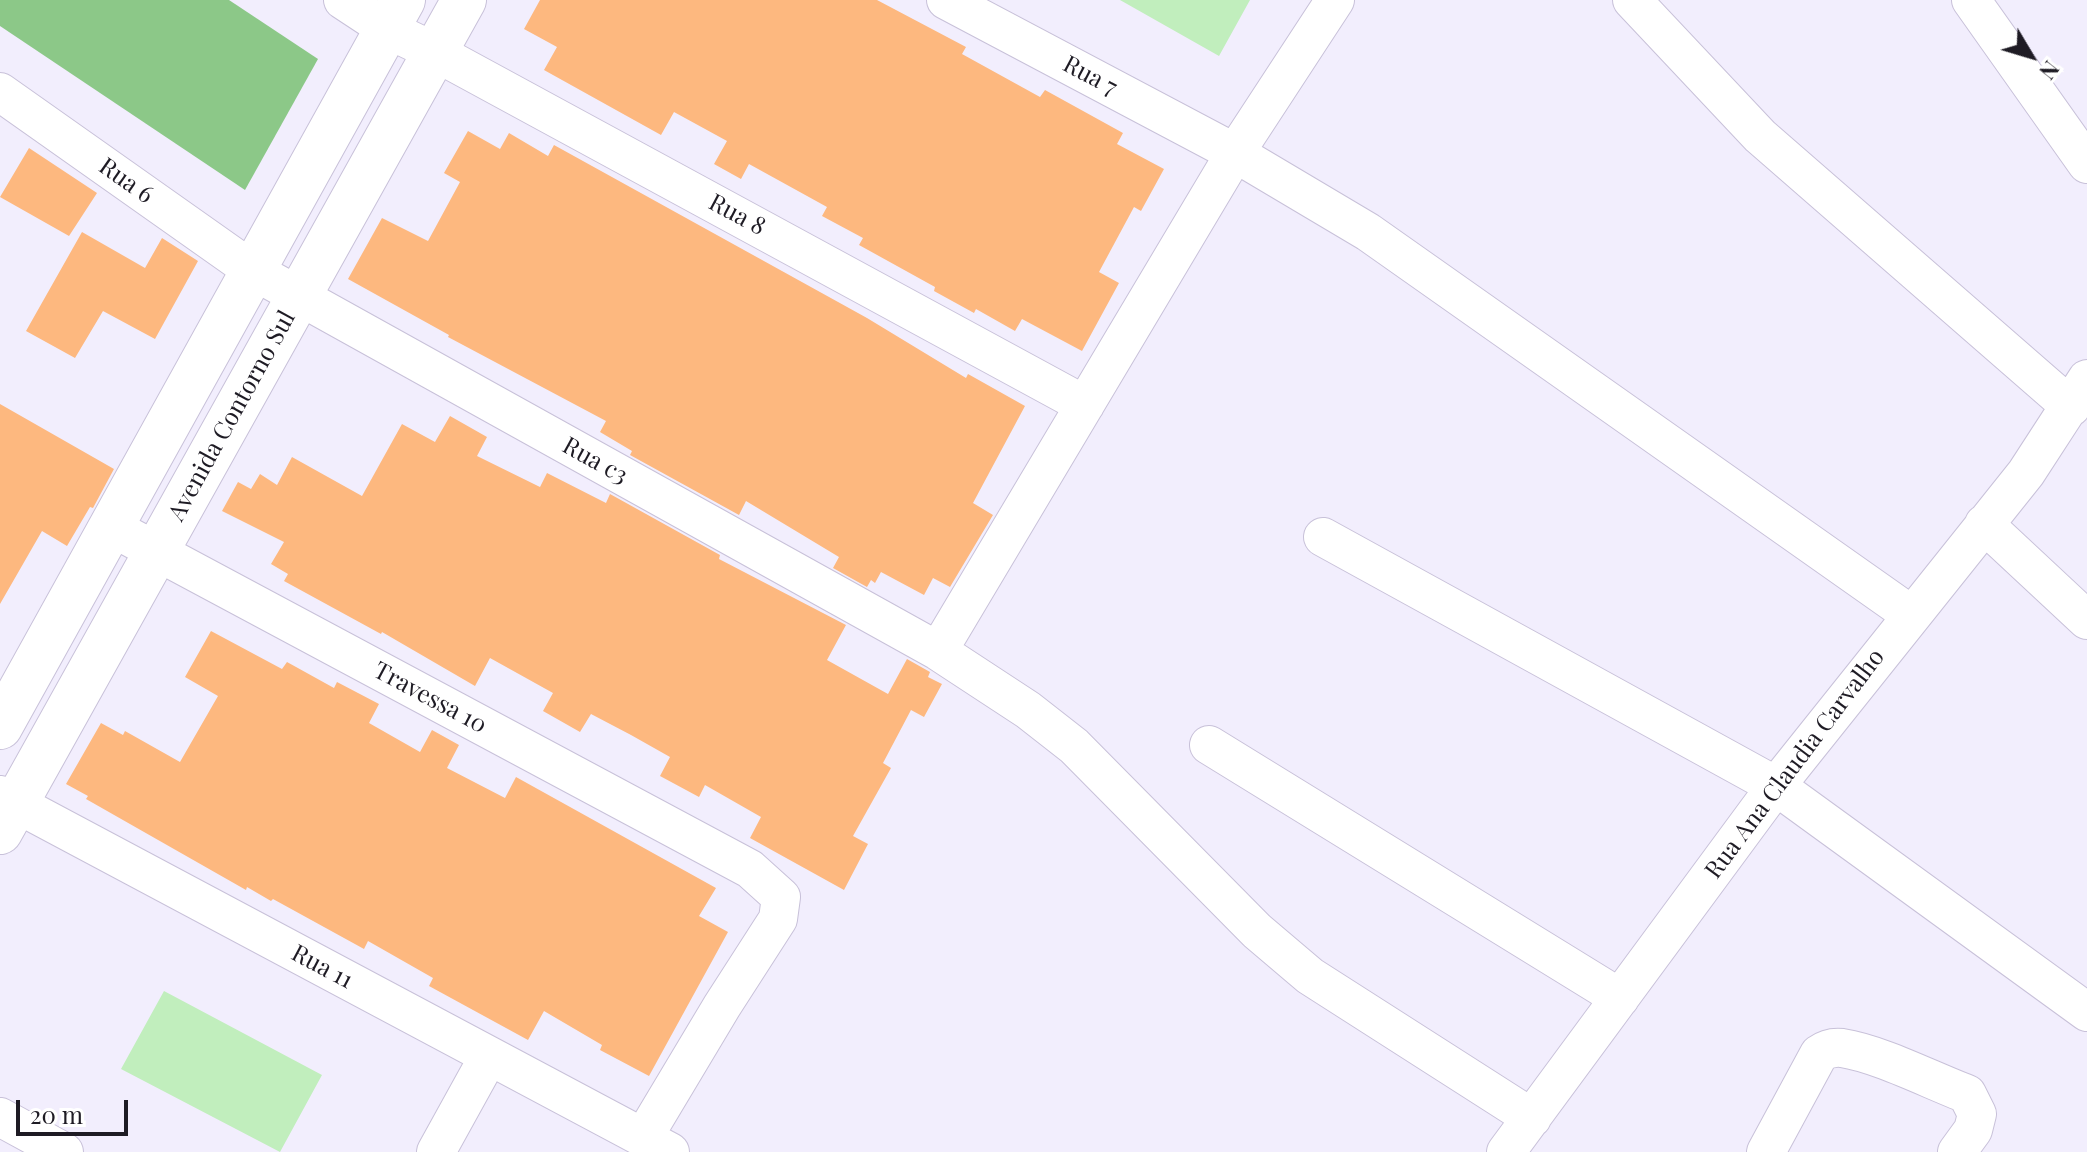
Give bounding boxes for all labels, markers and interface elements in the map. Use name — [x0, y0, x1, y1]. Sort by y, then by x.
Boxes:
north arrow — [1991, 16, 2071, 96]
street label: Rua 7 — [1058, 50, 1122, 102]
text: N — [2033, 55, 2067, 86]
street label: Rua 6 — [93, 152, 159, 210]
street label: Rua 8 — [704, 188, 770, 242]
street label: Avenida Contorno Sul — [162, 306, 302, 526]
street label: Rua c3 — [557, 431, 633, 491]
street label: Rua Ana Claudia Carvalho — [1699, 644, 1891, 884]
street label: Travessa 10 — [369, 656, 491, 740]
street label: Rua 11 — [286, 939, 358, 995]
scale bar — [20, 1084, 132, 1134]
text: 20 m — [30, 1098, 83, 1130]

